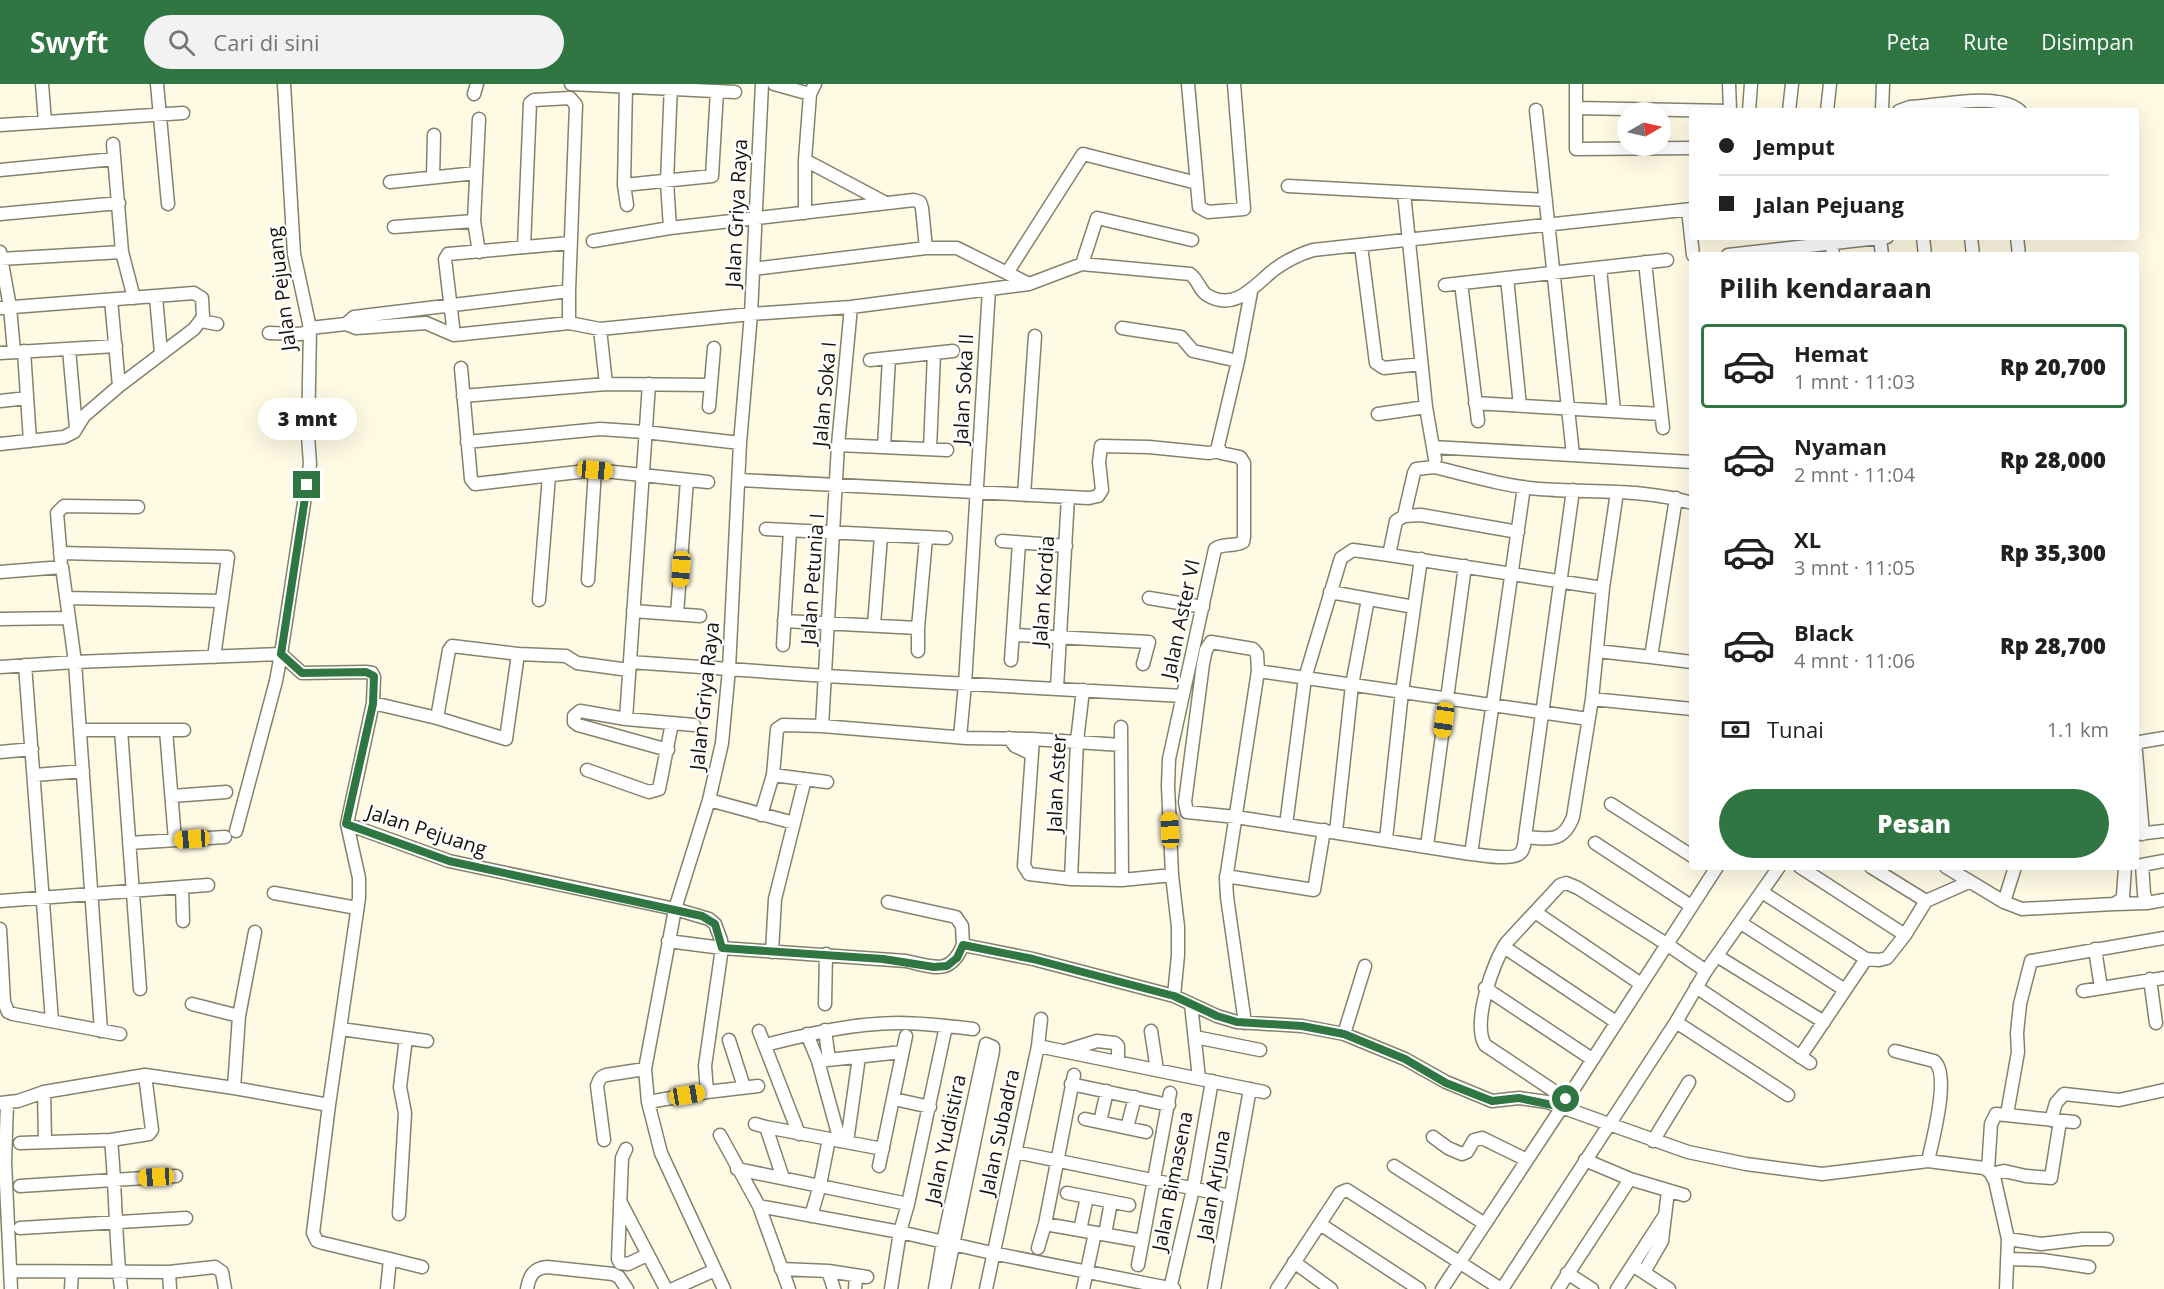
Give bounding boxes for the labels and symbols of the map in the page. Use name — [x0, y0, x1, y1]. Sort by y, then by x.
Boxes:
north arrow — [1617, 102, 1671, 156]
street label: Jalan Griya Raya — [719, 138, 753, 290]
street label: Jalan Pejuang — [260, 225, 302, 355]
street label: Jalan Soka II — [947, 333, 979, 447]
street label: Jalan Soka I — [806, 340, 842, 450]
callout: 3 mnt — [258, 398, 356, 440]
car — [576, 459, 614, 481]
route end — [293, 471, 320, 498]
street label: Jalan Petunia I — [794, 512, 830, 648]
street label: Jalan Kordia — [1026, 535, 1060, 649]
car — [671, 550, 691, 588]
street label: Jalan Aster VI — [1154, 557, 1206, 683]
street label: Jalan Griya Raya — [683, 621, 725, 773]
car — [1433, 701, 1455, 739]
street label: Jalan Aster — [1040, 733, 1072, 835]
street label: Jalan Pejuang — [362, 797, 491, 862]
car — [1160, 812, 1180, 848]
car — [173, 829, 211, 849]
street label: Jalan Subadra — [972, 1066, 1026, 1199]
street label: Jalan Yudistira — [918, 1072, 972, 1208]
car — [668, 1083, 706, 1107]
route start — [1552, 1085, 1579, 1112]
street label: Jalan Bimasena — [1145, 1109, 1199, 1255]
street label: Jalan Arjuna — [1190, 1128, 1236, 1244]
car — [138, 1167, 174, 1187]

